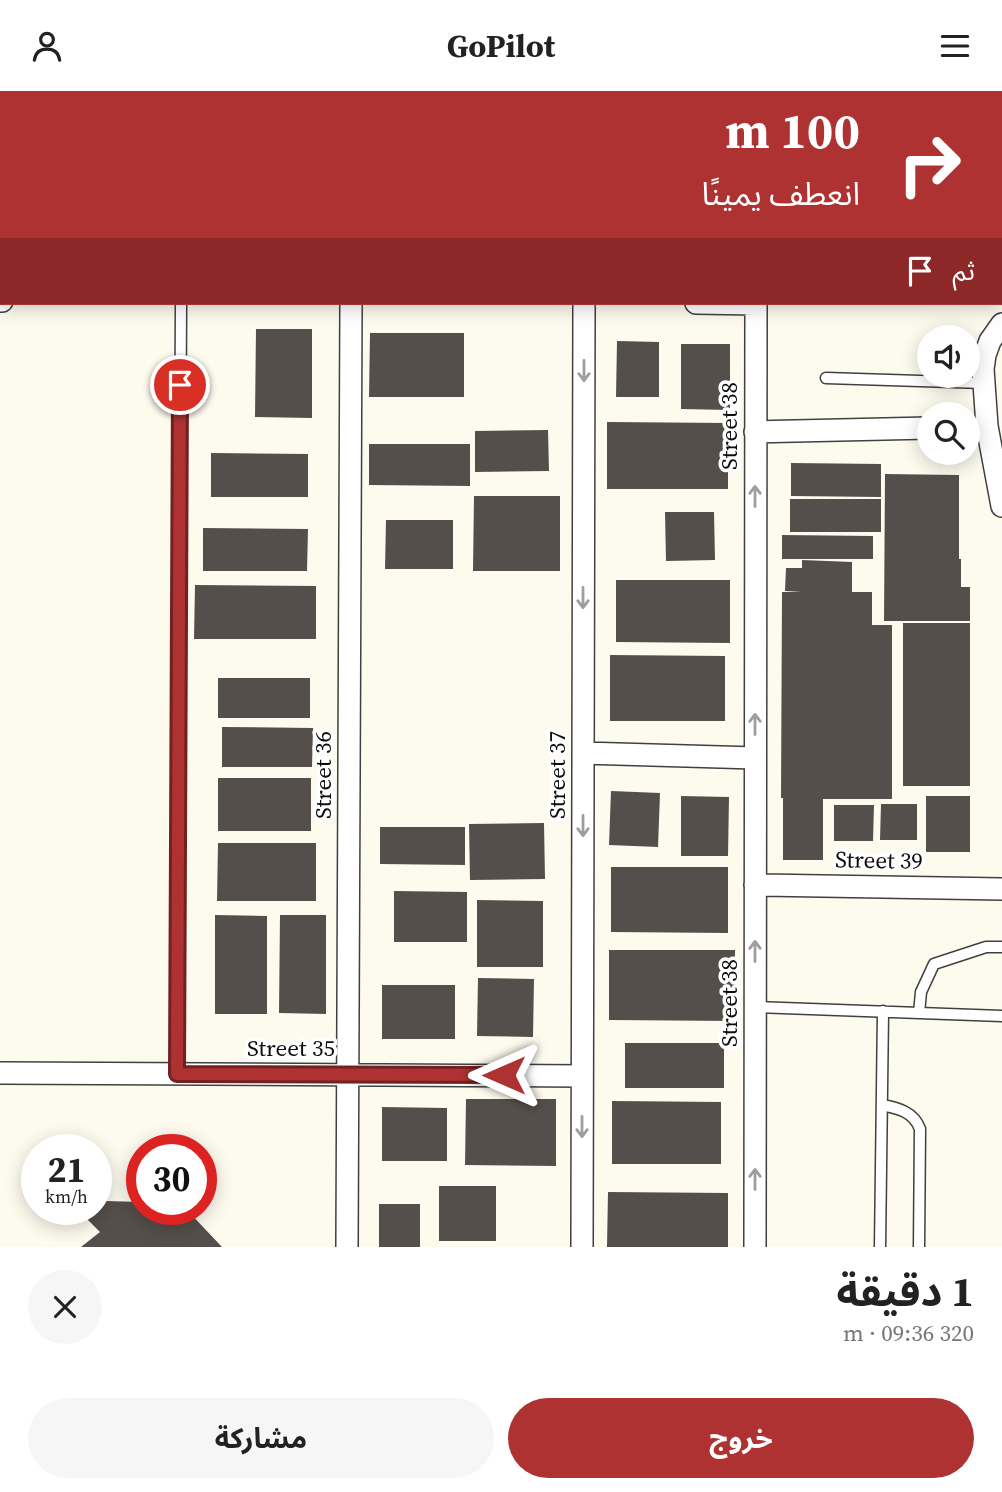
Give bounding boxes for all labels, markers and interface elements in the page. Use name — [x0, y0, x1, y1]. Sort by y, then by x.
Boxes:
text: GoPilot — [447, 24, 555, 68]
icon: person — [28, 27, 66, 65]
icon: menu — [936, 27, 974, 65]
text: 100 m — [725, 97, 860, 164]
icon: right — [884, 119, 975, 210]
text: انعطف يمينًا — [702, 172, 860, 216]
icon: arrive — [901, 252, 939, 290]
text: ثم — [953, 253, 975, 289]
map controls — [917, 325, 980, 465]
button: sound — [917, 325, 980, 388]
pin — [150, 355, 210, 415]
one-way arrow — [577, 359, 591, 382]
icon: arrive — [161, 366, 199, 404]
street label: Street 38 — [713, 382, 745, 470]
button: search — [917, 402, 980, 465]
one-way arrow — [748, 485, 762, 508]
one-way arrow — [576, 587, 590, 610]
one-way arrow — [748, 713, 762, 736]
street label: Street 36 — [307, 731, 339, 819]
street label: Street 37 — [541, 731, 573, 819]
one-way arrow — [576, 814, 590, 837]
street label: Street 39 — [835, 843, 923, 877]
one-way arrow — [748, 940, 762, 963]
street label: Street 38 — [713, 959, 745, 1047]
street label: Street 35 — [247, 1032, 335, 1064]
position arrow — [467, 1038, 541, 1112]
one-way arrow — [575, 1115, 589, 1138]
speed limit sign: 30 — [126, 1134, 217, 1225]
text: 21 — [48, 1146, 85, 1194]
one-way arrow — [748, 1168, 762, 1191]
text: km/h — [45, 1184, 88, 1209]
text: 1 دقيقة — [837, 1262, 974, 1320]
button: close — [28, 1270, 102, 1344]
text: 320 m · 09:36 — [843, 1317, 974, 1349]
button: مشاركة — [28, 1398, 494, 1478]
button: خروج — [508, 1398, 974, 1478]

